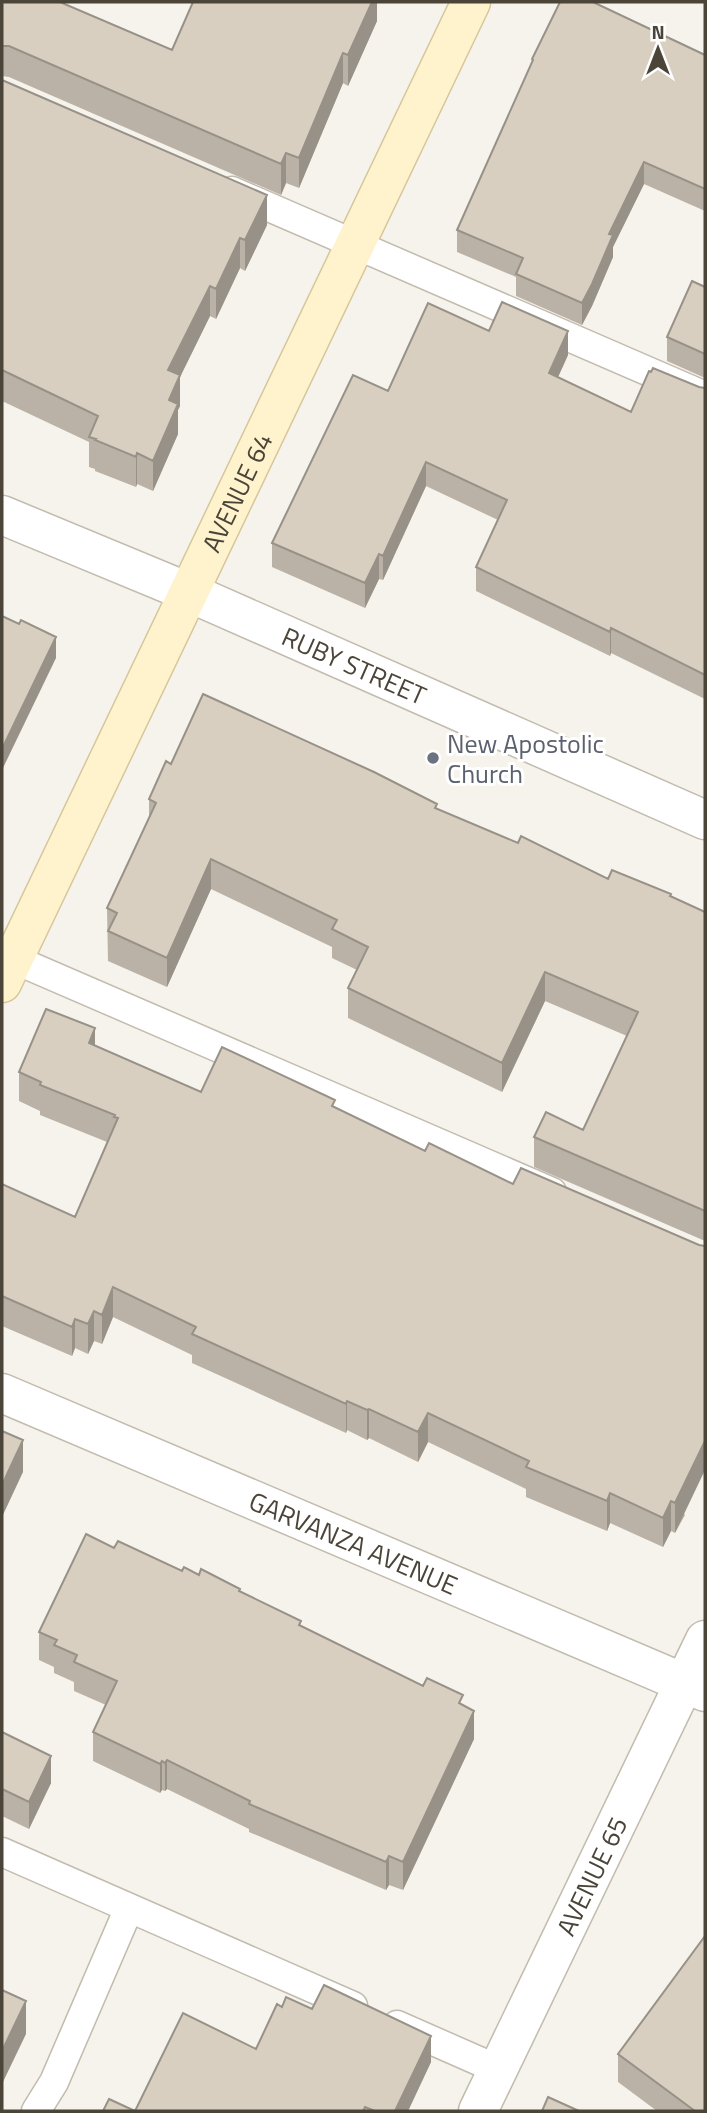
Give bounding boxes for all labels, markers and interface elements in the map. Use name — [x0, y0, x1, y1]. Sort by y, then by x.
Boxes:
north arrow — [623, 14, 693, 84]
text: N — [651, 17, 665, 46]
street label: AVENUE 64 — [191, 426, 282, 558]
street label: RUBY STREET — [276, 616, 433, 714]
place label: New Apostolic Church — [447, 724, 604, 793]
marker: New Apostolic Church — [425, 750, 441, 766]
street label: GARVANZA AVENUE — [243, 1481, 464, 1604]
street label: AVENUE 65 — [546, 1810, 637, 1942]

